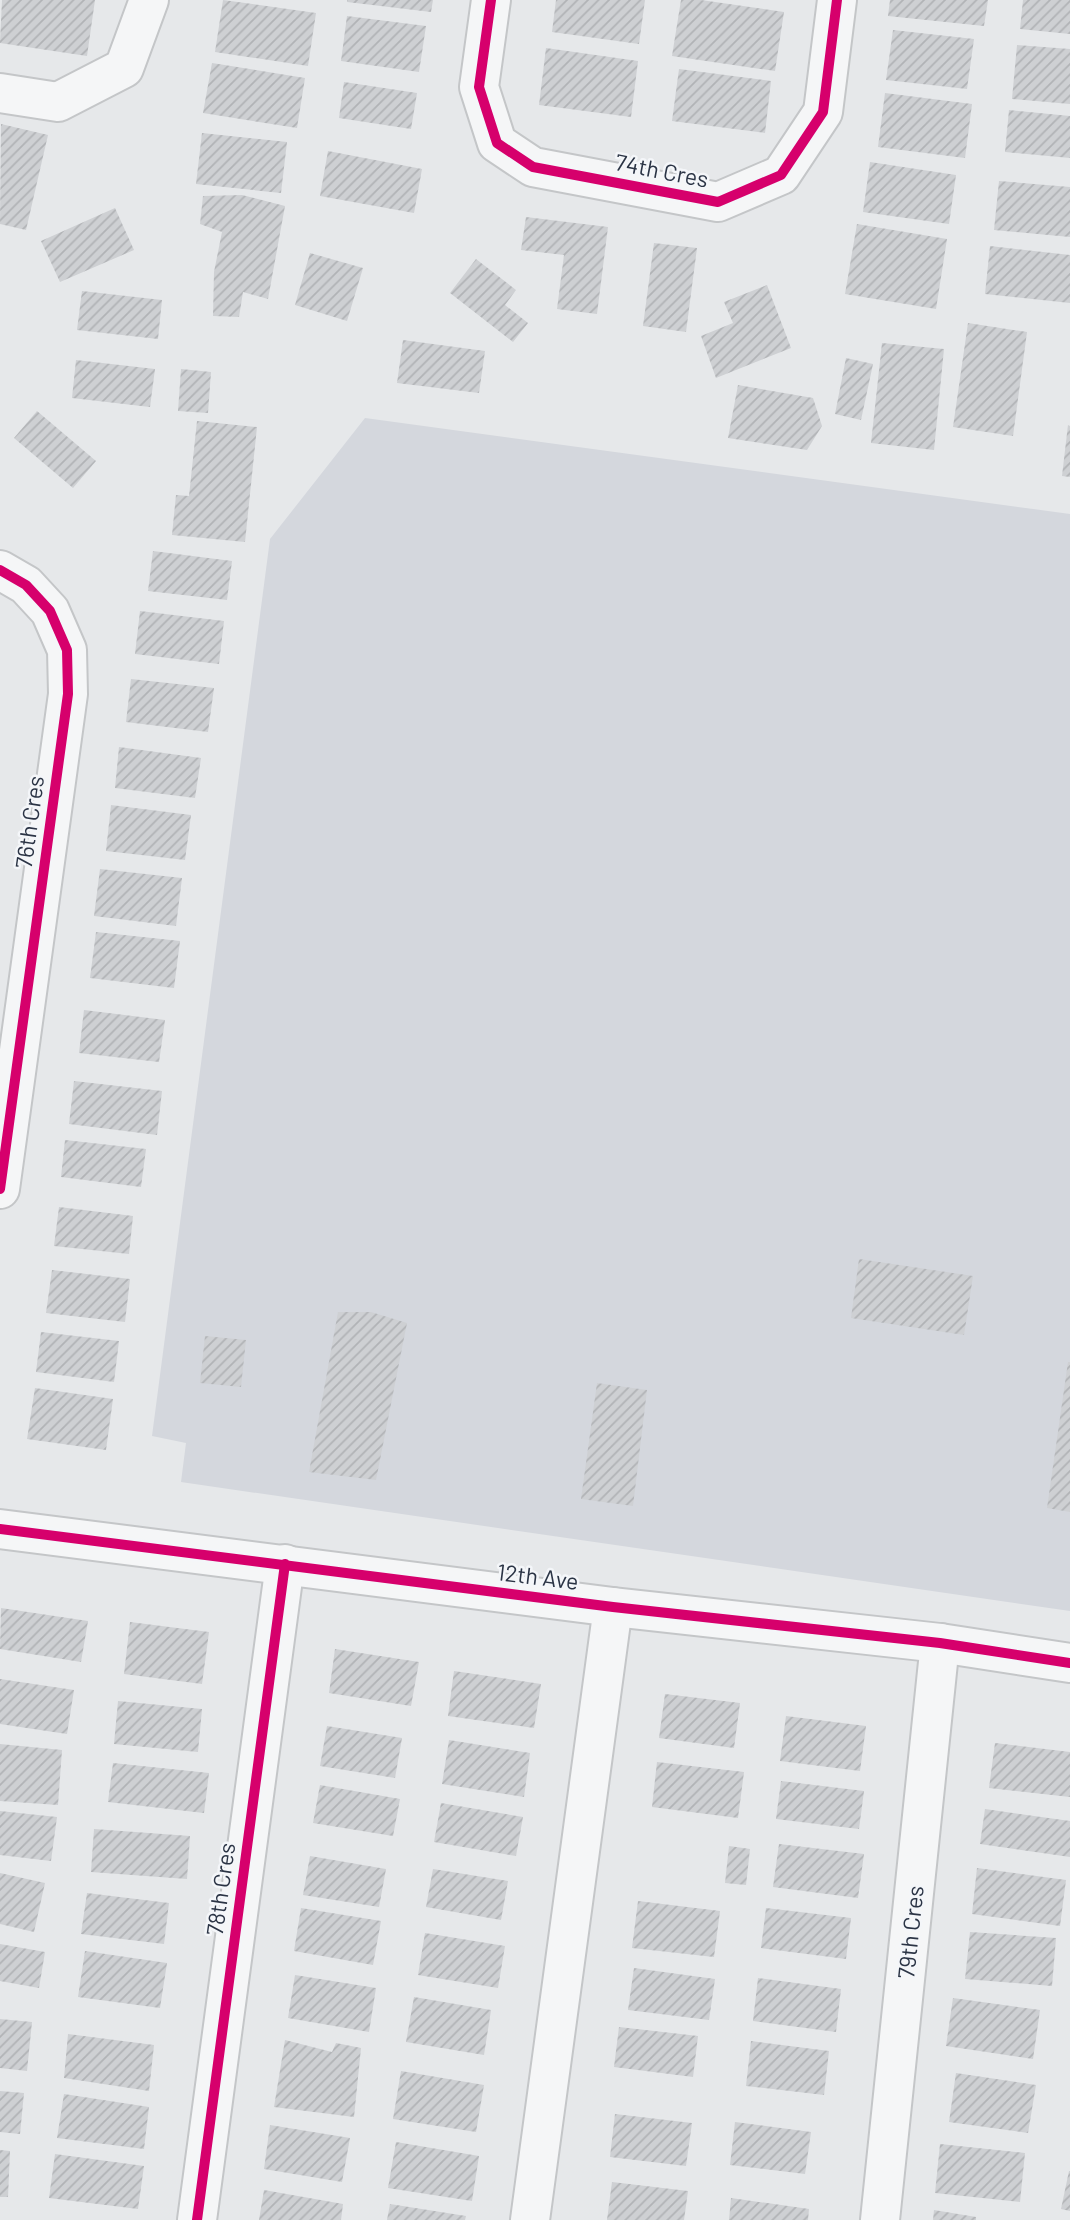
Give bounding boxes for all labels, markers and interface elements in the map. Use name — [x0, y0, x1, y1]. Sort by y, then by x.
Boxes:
street label: 74th Cres — [613, 147, 711, 193]
street label: 76th Cres — [9, 774, 49, 870]
street label: 12th Ave — [496, 1557, 580, 1595]
street label: 78th Cres — [200, 1841, 240, 1937]
street label: 79th Cres — [891, 1884, 929, 1980]

